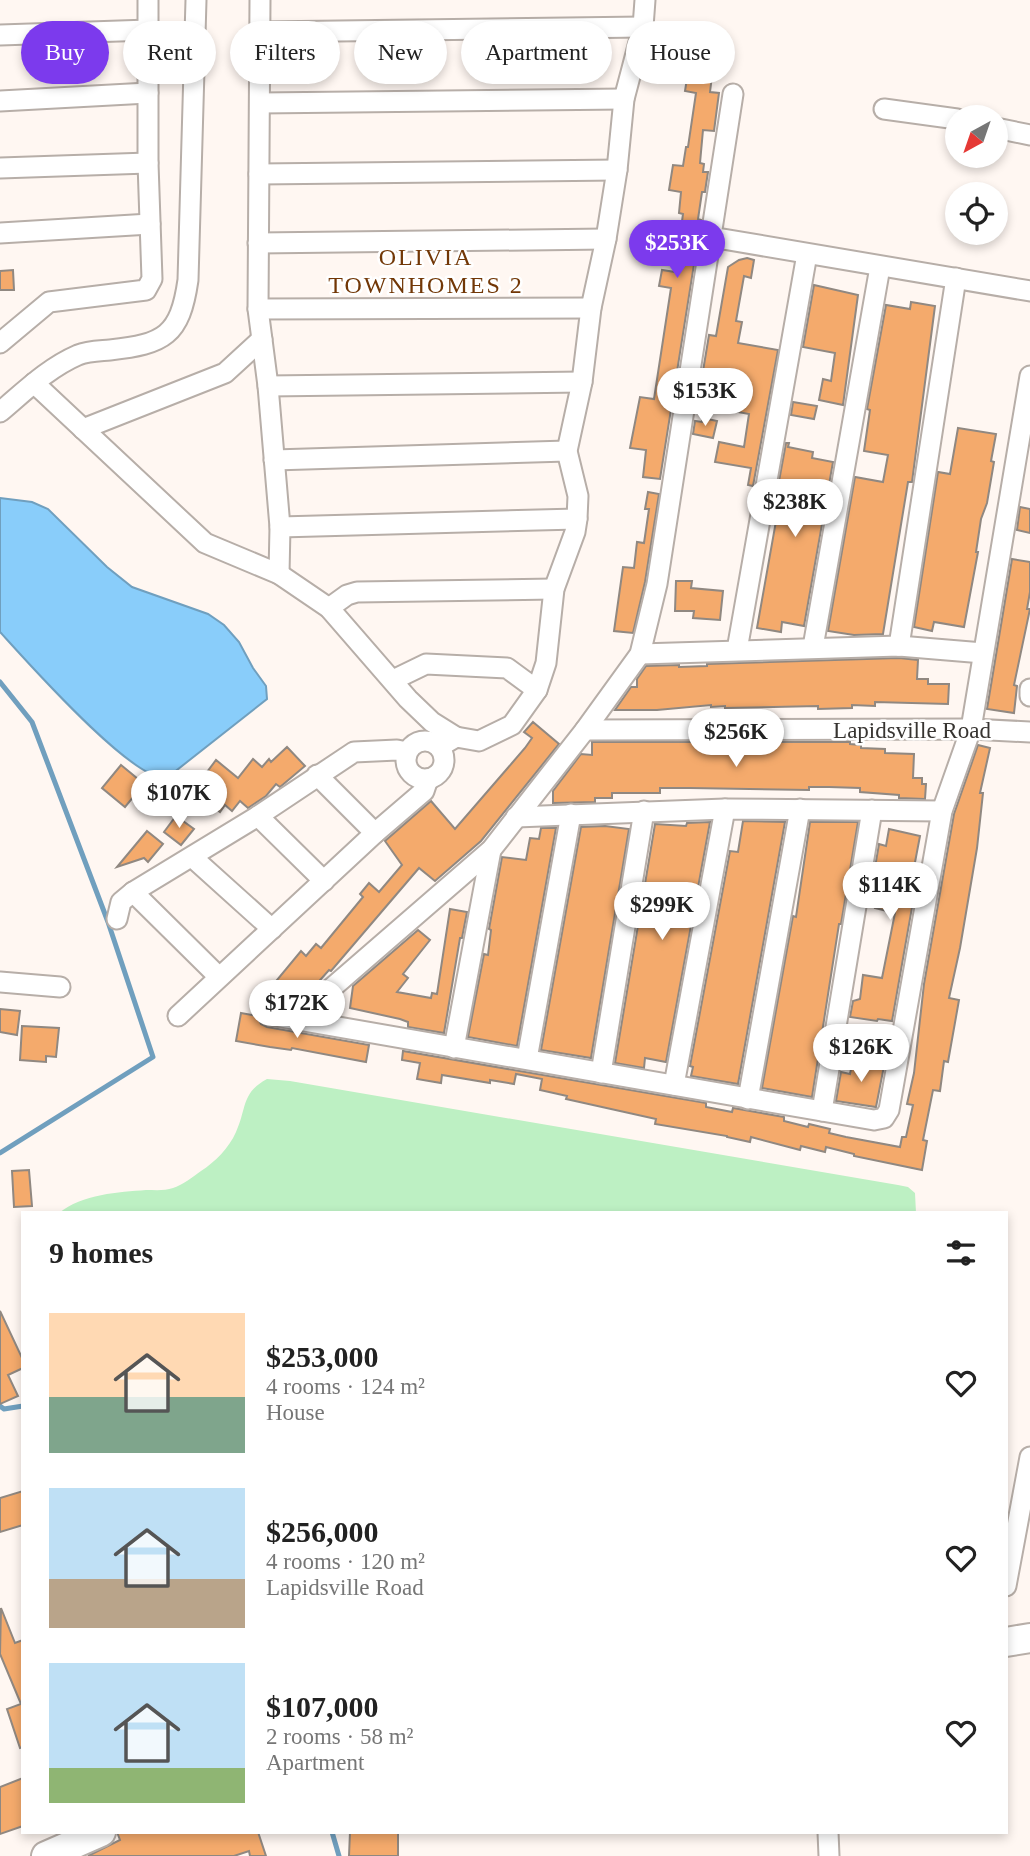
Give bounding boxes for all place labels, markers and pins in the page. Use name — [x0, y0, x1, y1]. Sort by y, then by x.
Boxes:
pin: $253K — [628, 220, 726, 280]
pin: $153K — [656, 368, 754, 428]
pin: $238K — [746, 480, 844, 539]
pin: $256K — [687, 710, 785, 769]
pin: $107K — [130, 770, 228, 830]
pin: $114K — [841, 862, 939, 922]
pin: $299K — [613, 883, 711, 942]
pin: $172K — [248, 981, 346, 1040]
pin: $126K — [812, 1024, 910, 1084]

